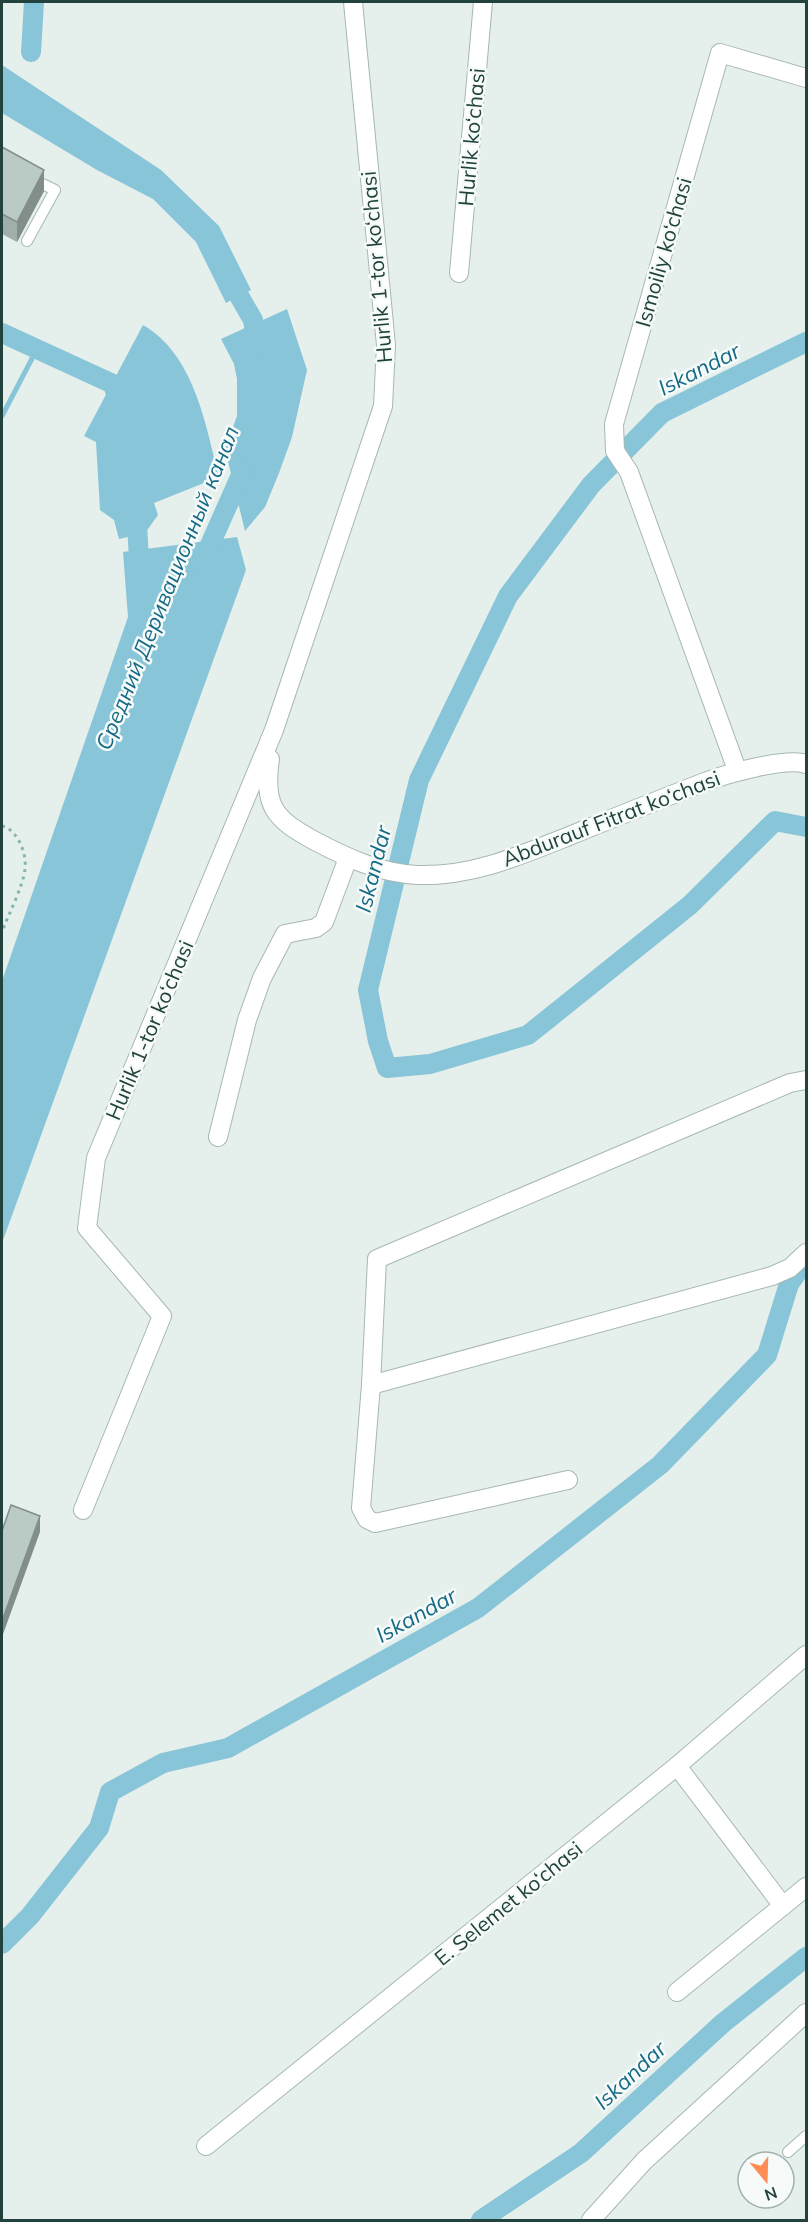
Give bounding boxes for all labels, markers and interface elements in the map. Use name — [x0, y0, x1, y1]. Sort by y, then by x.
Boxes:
street label: Hurlik ko‘chasi — [452, 67, 490, 207]
street label: Hurlik 1-tor ko‘chasi — [355, 170, 397, 364]
street label: Ismoiliy ko‘chasi — [629, 174, 697, 330]
water label: Iskandar — [653, 336, 746, 402]
water label: Средний Деривационный канал — [89, 422, 245, 754]
street label: Abdurauf Fitrat ko‘chasi — [498, 764, 724, 872]
water label: Iskandar — [349, 822, 398, 915]
street label: Hurlik 1-tor ko‘chasi — [99, 936, 199, 1124]
water label: Iskandar — [371, 1581, 462, 1649]
street label: E. Selemet ko‘chasi — [429, 1835, 587, 1971]
water label: Iskandar — [588, 2034, 673, 2115]
north arrow — [736, 2150, 796, 2210]
text: N — [762, 2183, 780, 2206]

